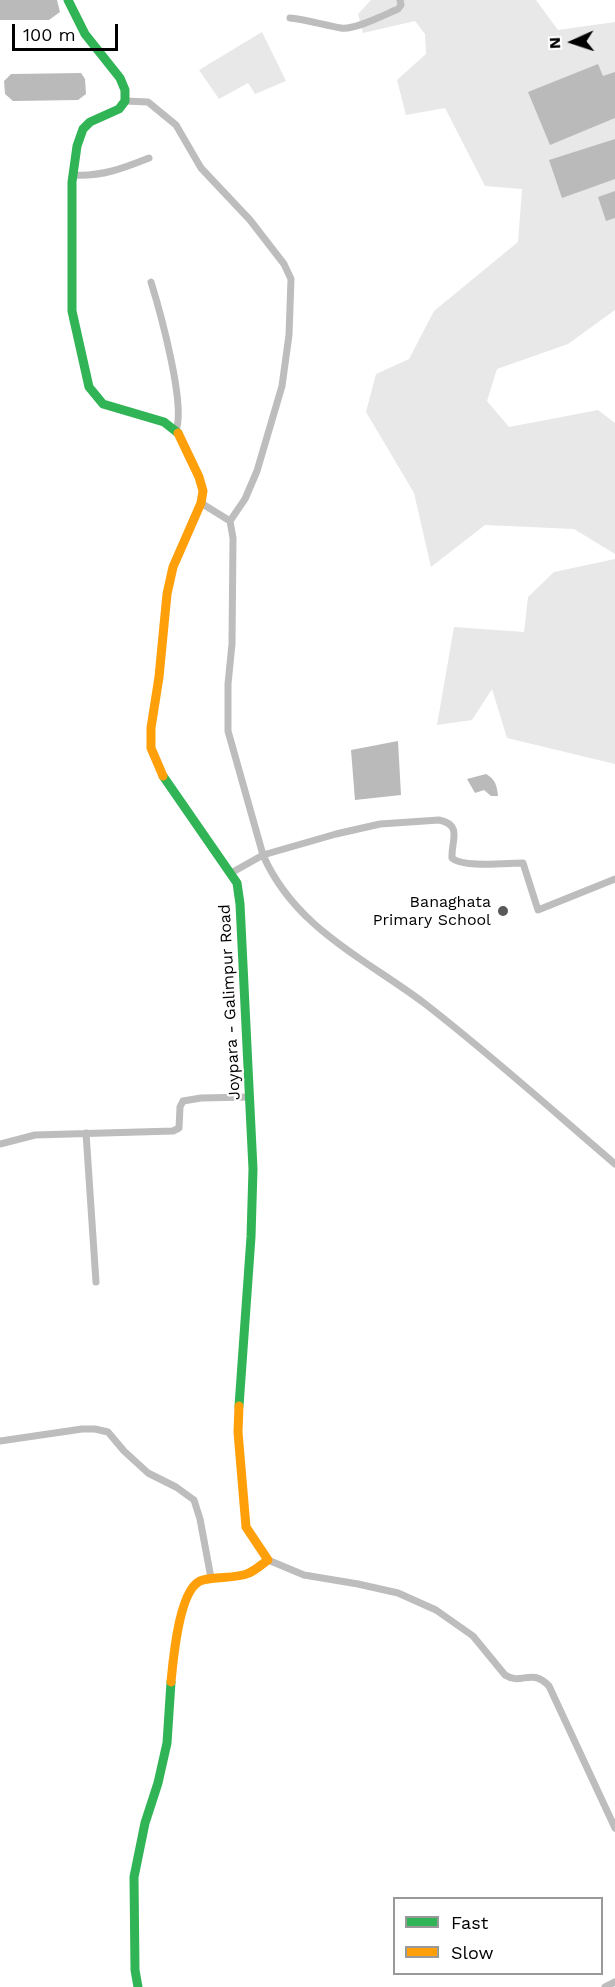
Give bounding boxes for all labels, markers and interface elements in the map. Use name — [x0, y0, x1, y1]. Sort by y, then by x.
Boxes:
scale bar — [15, 12, 122, 50]
north arrow — [543, 12, 603, 72]
text: 100 m — [23, 24, 76, 45]
text: N — [545, 37, 564, 49]
place label: Banaghata Primary School — [373, 892, 491, 930]
street label: Joypara - Galimpur Road — [215, 904, 245, 1100]
marker: Banaghata Primary School — [496, 904, 510, 918]
legend — [393, 1897, 603, 1975]
text: Fast — [451, 1912, 488, 1933]
text: Slow — [451, 1942, 494, 1963]

